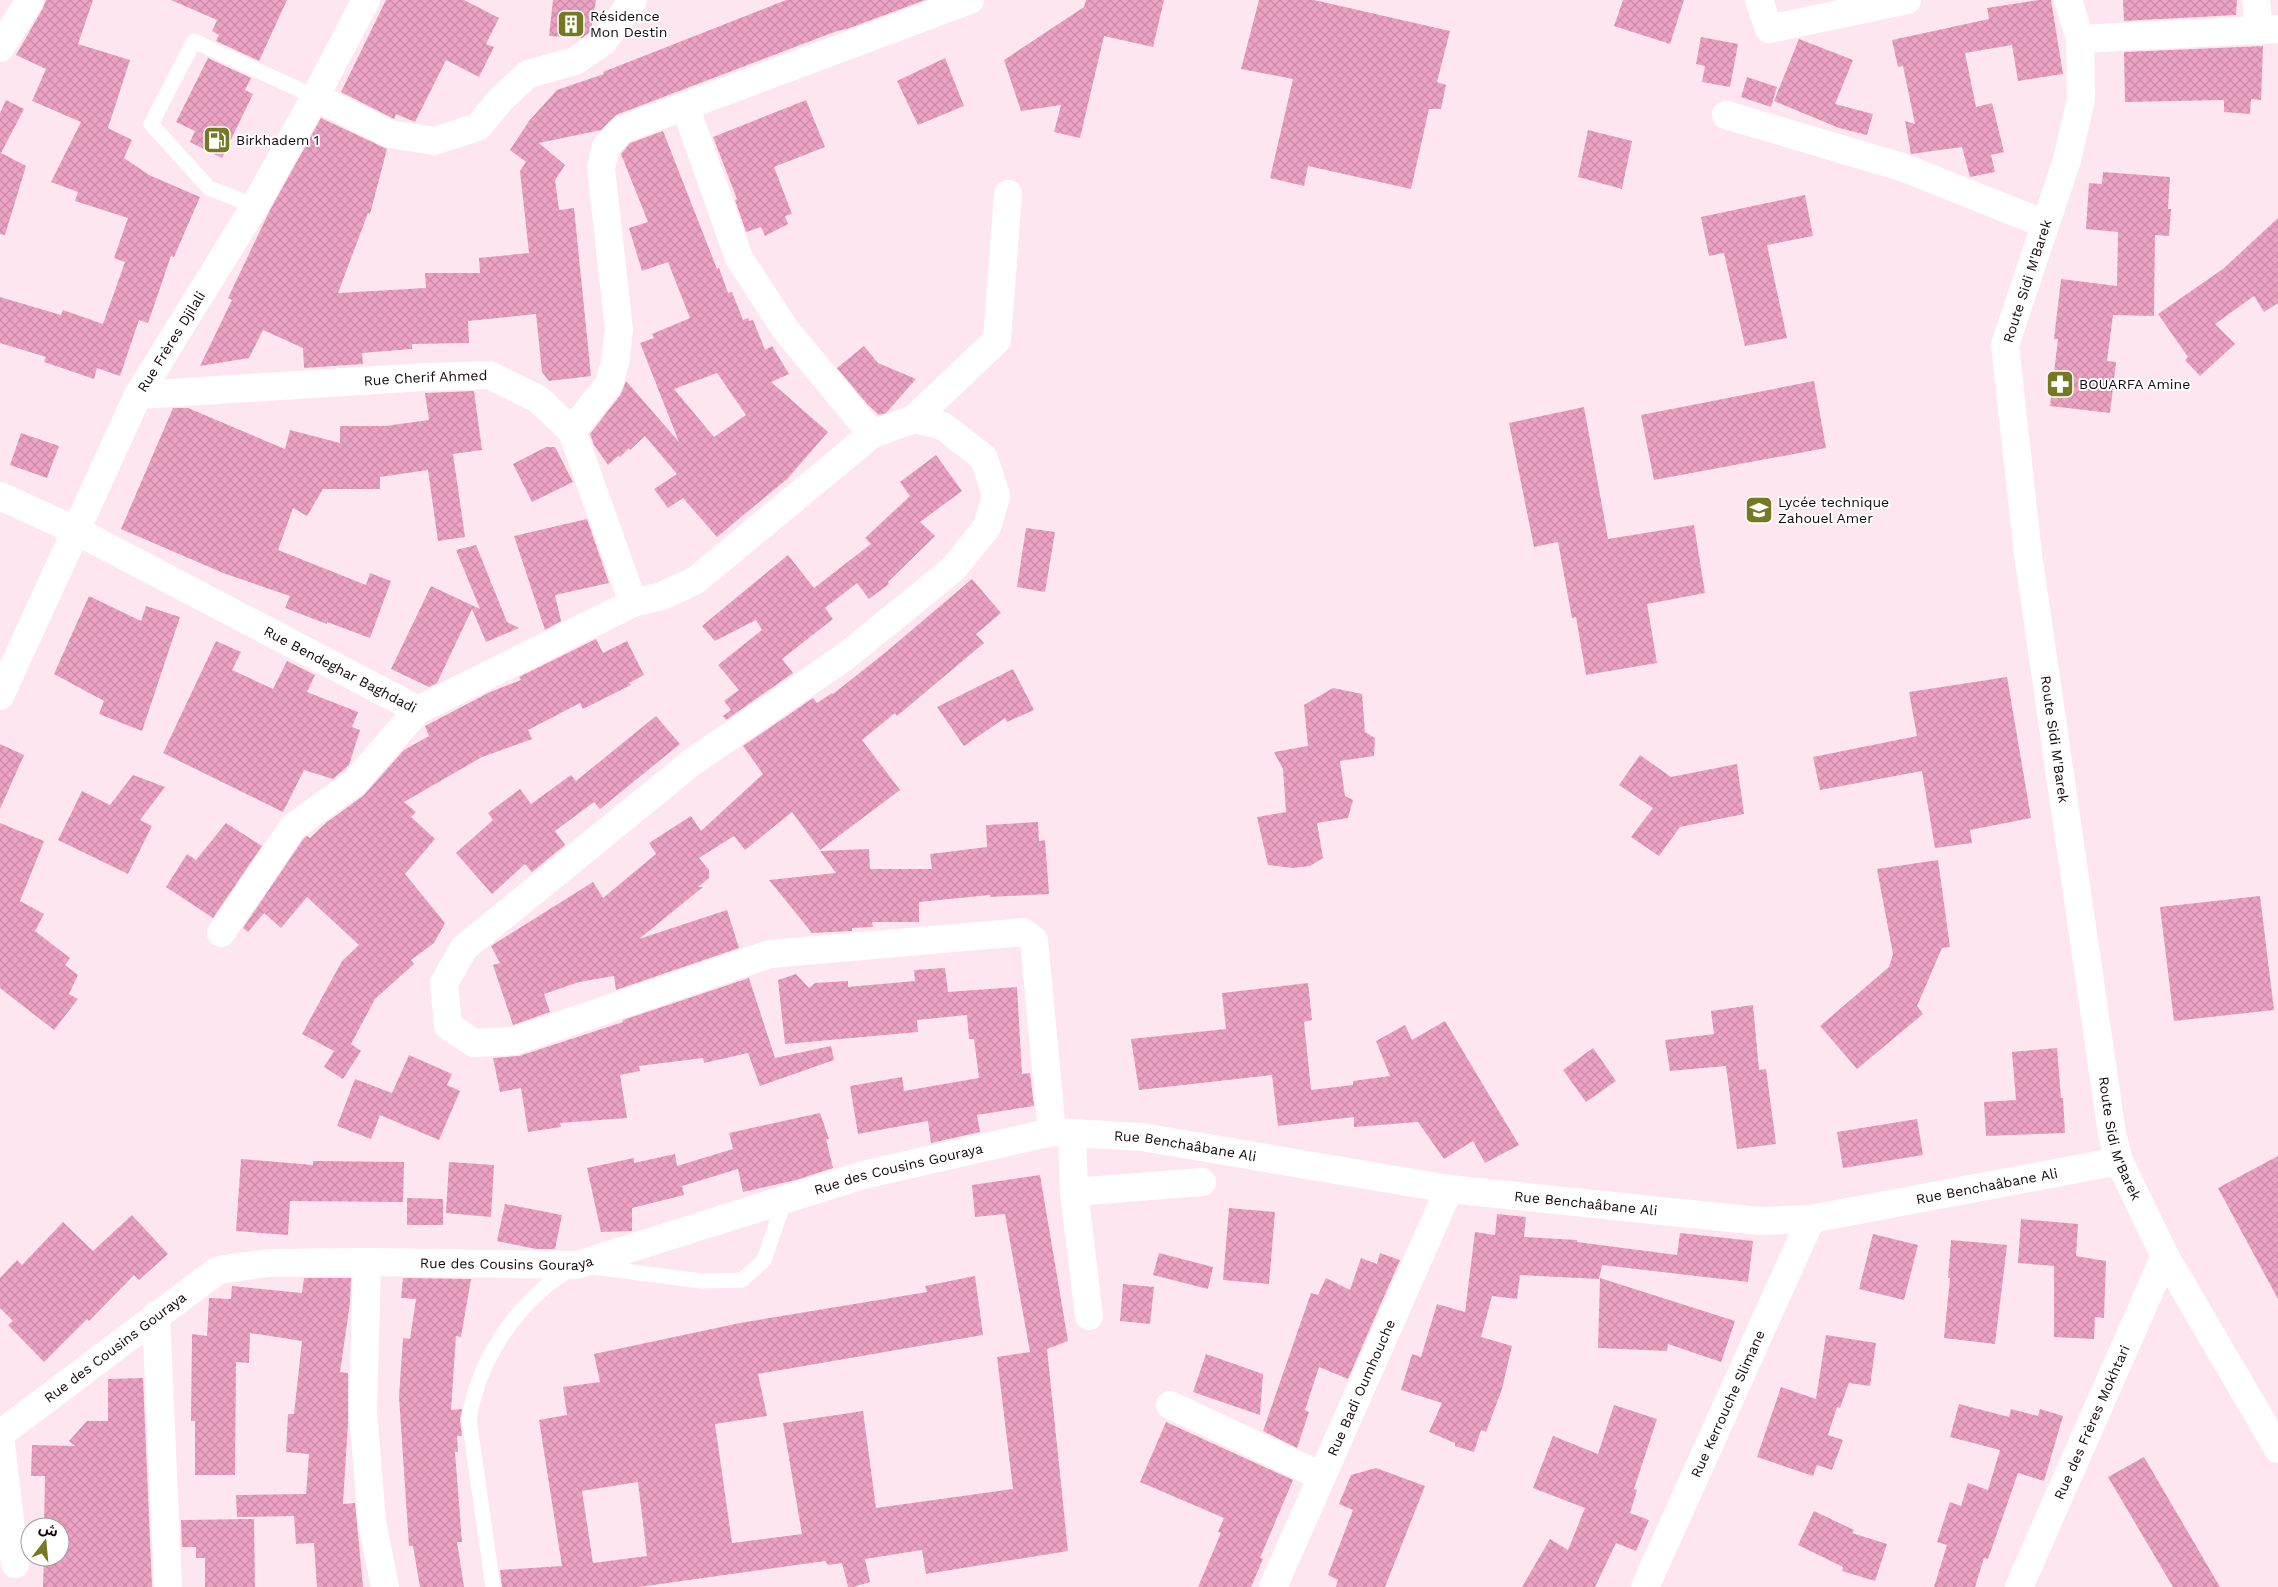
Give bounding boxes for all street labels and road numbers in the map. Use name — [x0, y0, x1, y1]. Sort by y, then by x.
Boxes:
street label: Route Sidi M'Barek — [2000, 217, 2054, 345]
street label: Rue Frères Djilali — [134, 288, 208, 395]
street label: Rue Cherif Ahmed — [363, 367, 488, 389]
street label: Rue Bendeghar Baghdadi — [261, 623, 419, 716]
street label: Route Sidi M'Barek — [2038, 674, 2072, 804]
street label: Route Sidi M'Barek — [2096, 1075, 2145, 1203]
street label: Rue Benchaâbane Ali — [1114, 1127, 1258, 1164]
street label: Rue des Cousins Gouraya — [812, 1140, 984, 1198]
street label: Rue Benchaâbane Ali — [1915, 1165, 2059, 1207]
street label: Rue Benchaâbane Ali — [1513, 1188, 1658, 1218]
street label: Rue des Cousins Gouraya — [420, 1252, 595, 1273]
street label: Rue des Cousins Gouraya — [41, 1289, 189, 1406]
street label: Rue Badi Oumhouche — [1324, 1317, 1398, 1458]
street label: Rue Kerrouche Slimane — [1687, 1328, 1768, 1480]
street label: Rue des Frères Mokhtari — [2051, 1343, 2133, 1502]

